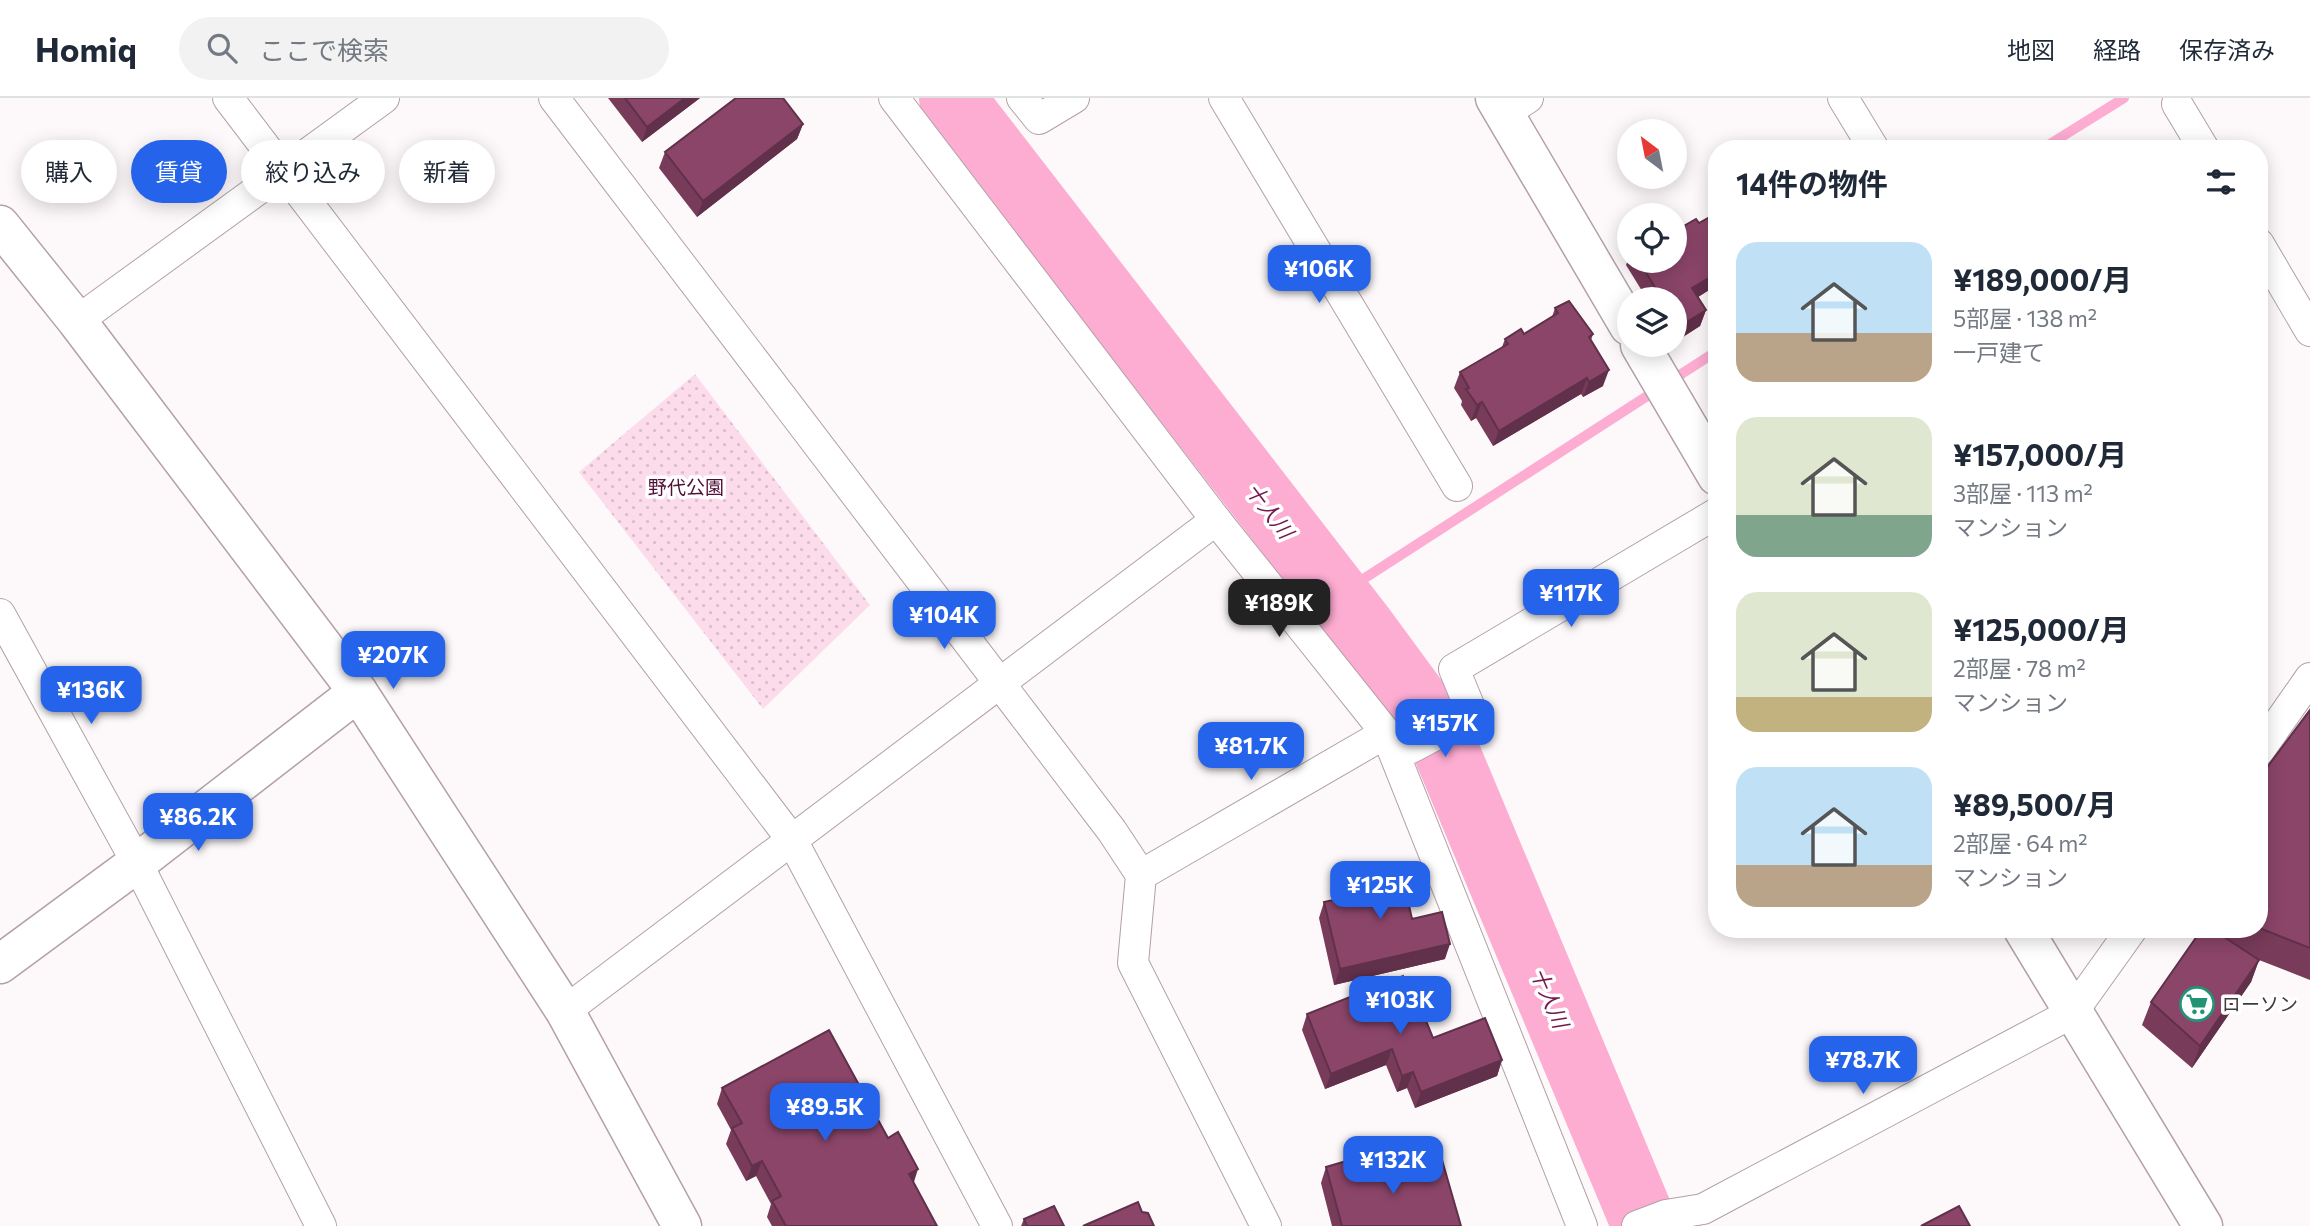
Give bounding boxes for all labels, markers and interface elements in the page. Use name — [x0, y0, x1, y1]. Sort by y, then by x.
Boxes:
search box — [179, 17, 669, 80]
text: Homiq — [35, 28, 137, 69]
icon: search — [203, 29, 241, 67]
text: ここで検索 — [259, 34, 389, 65]
text: 地図 — [2007, 35, 2055, 64]
text: 経路 — [2093, 35, 2141, 64]
text: 保存済み — [2179, 35, 2275, 64]
north arrow — [1617, 119, 1687, 189]
map controls — [1617, 119, 1687, 357]
chip: 購入 — [21, 140, 117, 203]
chip: 賃貸 — [131, 140, 227, 203]
chip: 絞り込み — [241, 140, 385, 203]
chip: 新着 — [399, 140, 495, 203]
icon: filters — [2202, 163, 2240, 201]
text: 14件の物件 — [1736, 164, 1888, 201]
button: locate — [1617, 203, 1687, 273]
pin: ¥106K — [1270, 246, 1368, 305]
text: ¥106K — [1284, 254, 1354, 282]
text: ¥189,000/月 — [1953, 260, 2132, 297]
icon: home — [1792, 270, 1876, 354]
button: layers — [1617, 287, 1687, 357]
text: 5部屋 · 138 m² — [1953, 304, 2097, 332]
text: 一戸建て — [1953, 338, 2045, 366]
text: ¥157,000/月 — [1953, 435, 2127, 472]
icon: home — [1792, 445, 1876, 529]
park label: 野代公園 — [648, 475, 724, 498]
water label: 十人川 — [1241, 477, 1300, 544]
text: 3部屋 · 113 m² — [1953, 479, 2093, 507]
text: マンション — [1953, 513, 2068, 541]
pin: ¥117K — [1522, 570, 1620, 629]
text: ¥117K — [1539, 578, 1603, 606]
pin: ¥189K — [1230, 580, 1328, 639]
text: ¥189K — [1244, 588, 1314, 616]
pin: ¥104K — [895, 592, 993, 651]
text: ¥104K — [909, 600, 979, 628]
text: ¥125,000/月 — [1953, 610, 2130, 647]
icon: home — [1792, 620, 1876, 704]
pin: ¥207K — [344, 632, 442, 691]
text: ¥207K — [357, 640, 429, 668]
text: 2部屋 · 78 m² — [1953, 654, 2086, 682]
pin: ¥136K — [42, 666, 140, 726]
text: ¥136K — [57, 675, 125, 703]
text: マンション — [1953, 688, 2068, 716]
pin: ¥157K — [1396, 700, 1494, 759]
text: ¥157K — [1411, 708, 1479, 736]
pin: ¥81.7K — [1194, 722, 1308, 782]
text: ¥81.7K — [1214, 731, 1288, 759]
text: ¥89,500/月 — [1953, 785, 2117, 822]
pin: ¥86.2K — [141, 794, 255, 853]
icon: home — [1792, 795, 1876, 879]
text: ¥86.2K — [159, 802, 237, 830]
text: 2部屋 · 64 m² — [1953, 829, 2087, 857]
pin: ¥125K — [1331, 862, 1429, 921]
text: マンション — [1953, 863, 2068, 891]
text: ¥125K — [1346, 870, 1414, 898]
water label: 十人川 — [1527, 964, 1575, 1033]
pin: ¥103K — [1351, 976, 1449, 1036]
text: ¥103K — [1365, 985, 1435, 1013]
supermarket icon: ローソン — [2178, 985, 2216, 1023]
place label: ローソン — [2222, 992, 2298, 1015]
pin: ¥78.7K — [1806, 1037, 1920, 1096]
text: ¥78.7K — [1825, 1045, 1901, 1073]
pin: ¥89.5K — [768, 1084, 882, 1143]
text: ¥89.5K — [786, 1092, 864, 1120]
pin: ¥132K — [1344, 1136, 1442, 1196]
text: ¥132K — [1359, 1145, 1427, 1173]

